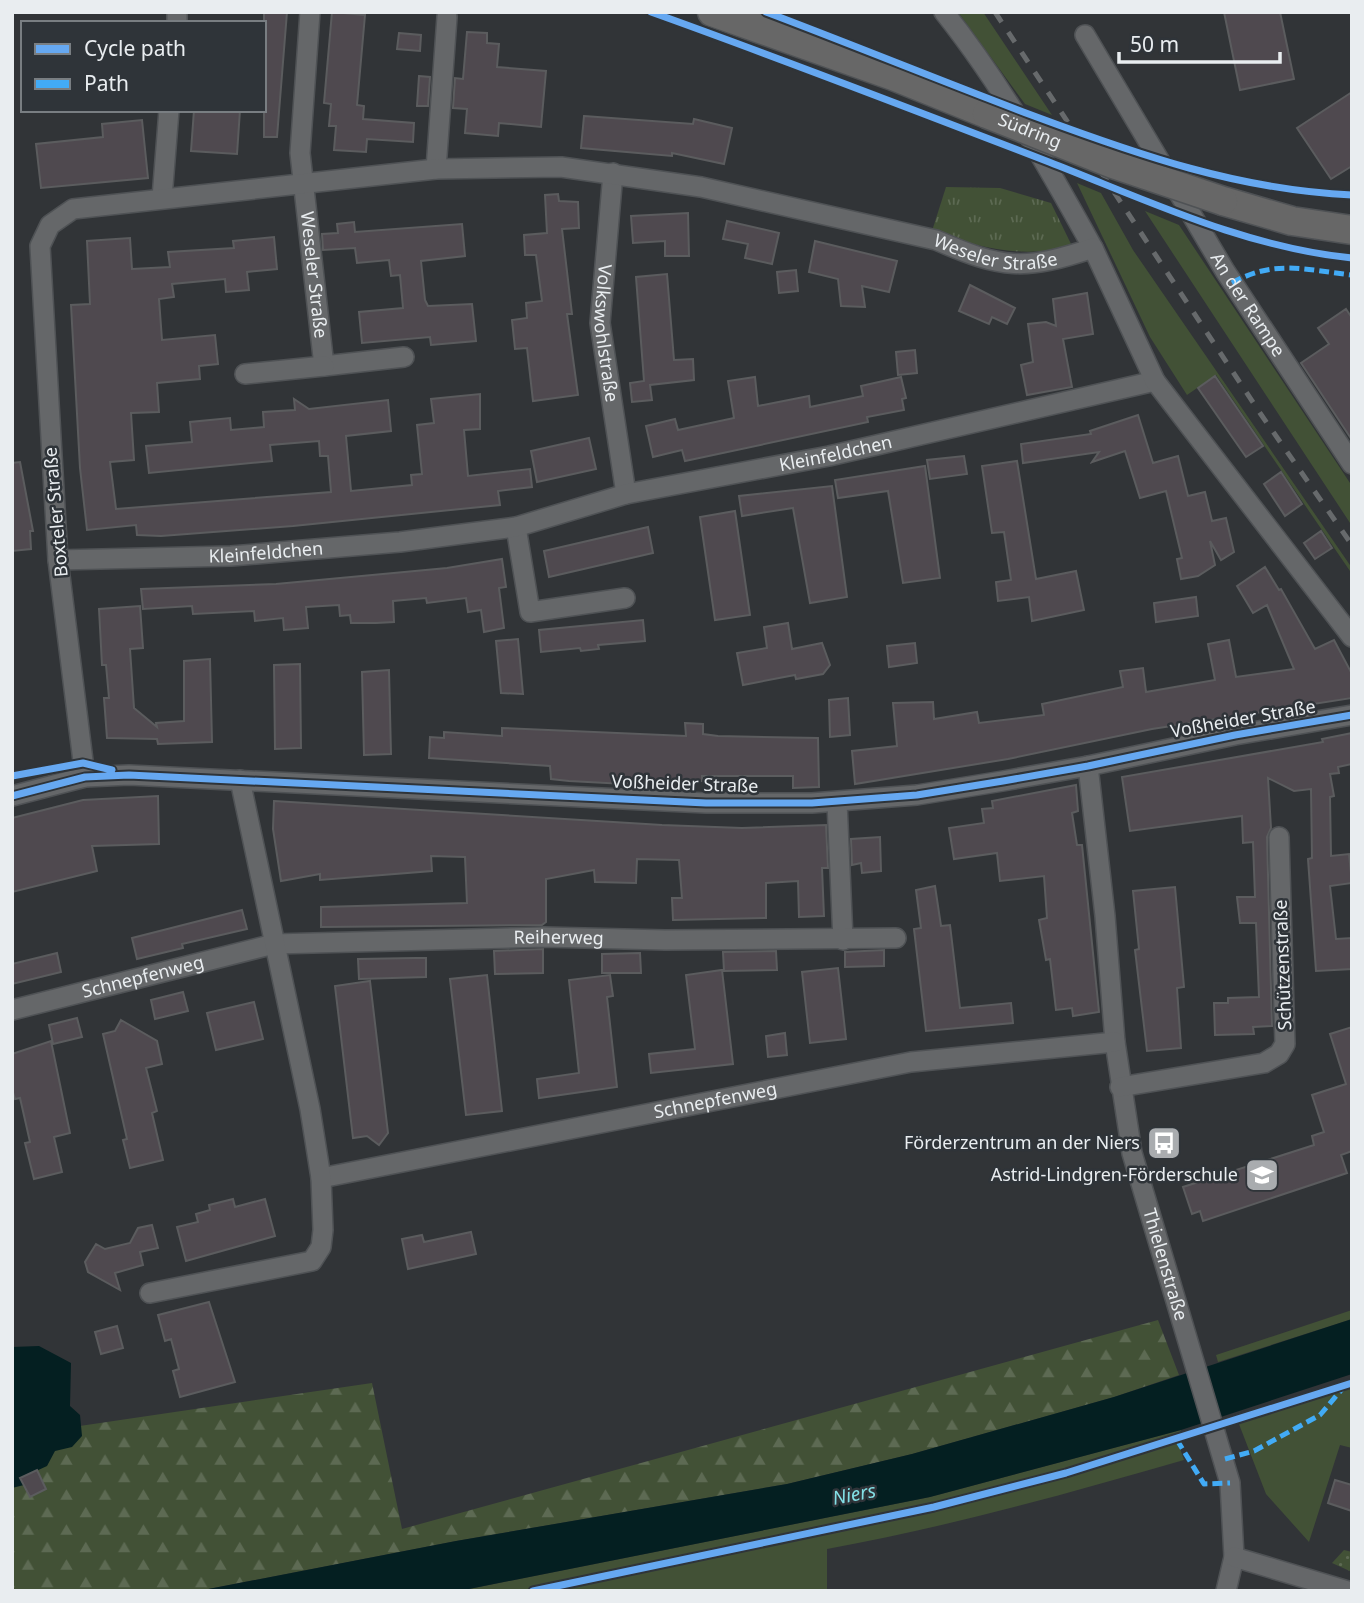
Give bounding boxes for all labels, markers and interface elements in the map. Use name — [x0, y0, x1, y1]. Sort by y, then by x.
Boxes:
legend — [21, 21, 266, 112]
scale bar — [1119, 21, 1280, 65]
text: 50 m — [1130, 30, 1179, 58]
text: Cycle path — [84, 34, 186, 62]
text: Path — [84, 69, 129, 97]
street label: Südring — [995, 107, 1065, 153]
street label: Weseler Straße — [296, 210, 334, 339]
street label: Weseler Straße — [930, 227, 1060, 275]
street label: An der Rampe — [1206, 248, 1291, 361]
street label: Volkswohlstraße — [589, 263, 625, 404]
street label: Kleinfeldchen — [777, 429, 894, 476]
street label: Boxteler Straße — [37, 446, 73, 578]
street label: Kleinfeldchen — [208, 535, 324, 568]
street label: Voßheider Straße — [1168, 693, 1317, 743]
street label: Voßheider Straße — [611, 768, 759, 798]
street label: Schützenstraße — [1268, 899, 1296, 1031]
street label: Reiherweg — [513, 924, 604, 949]
street label: Schnepfenweg — [79, 949, 206, 1003]
street label: Schnepfenweg — [652, 1076, 779, 1123]
bus stop icon: Förderzentrum an der Niers — [1145, 1124, 1183, 1162]
place label: Förderzentrum an der Niers — [904, 1130, 1140, 1154]
school or university icon: Astrid-Lindgren-Förderschule — [1243, 1156, 1281, 1194]
place label: Astrid-Lindgren-Förderschule — [991, 1162, 1238, 1186]
street label: Thielenstraße — [1138, 1205, 1194, 1323]
water label: Niers — [830, 1477, 878, 1511]

